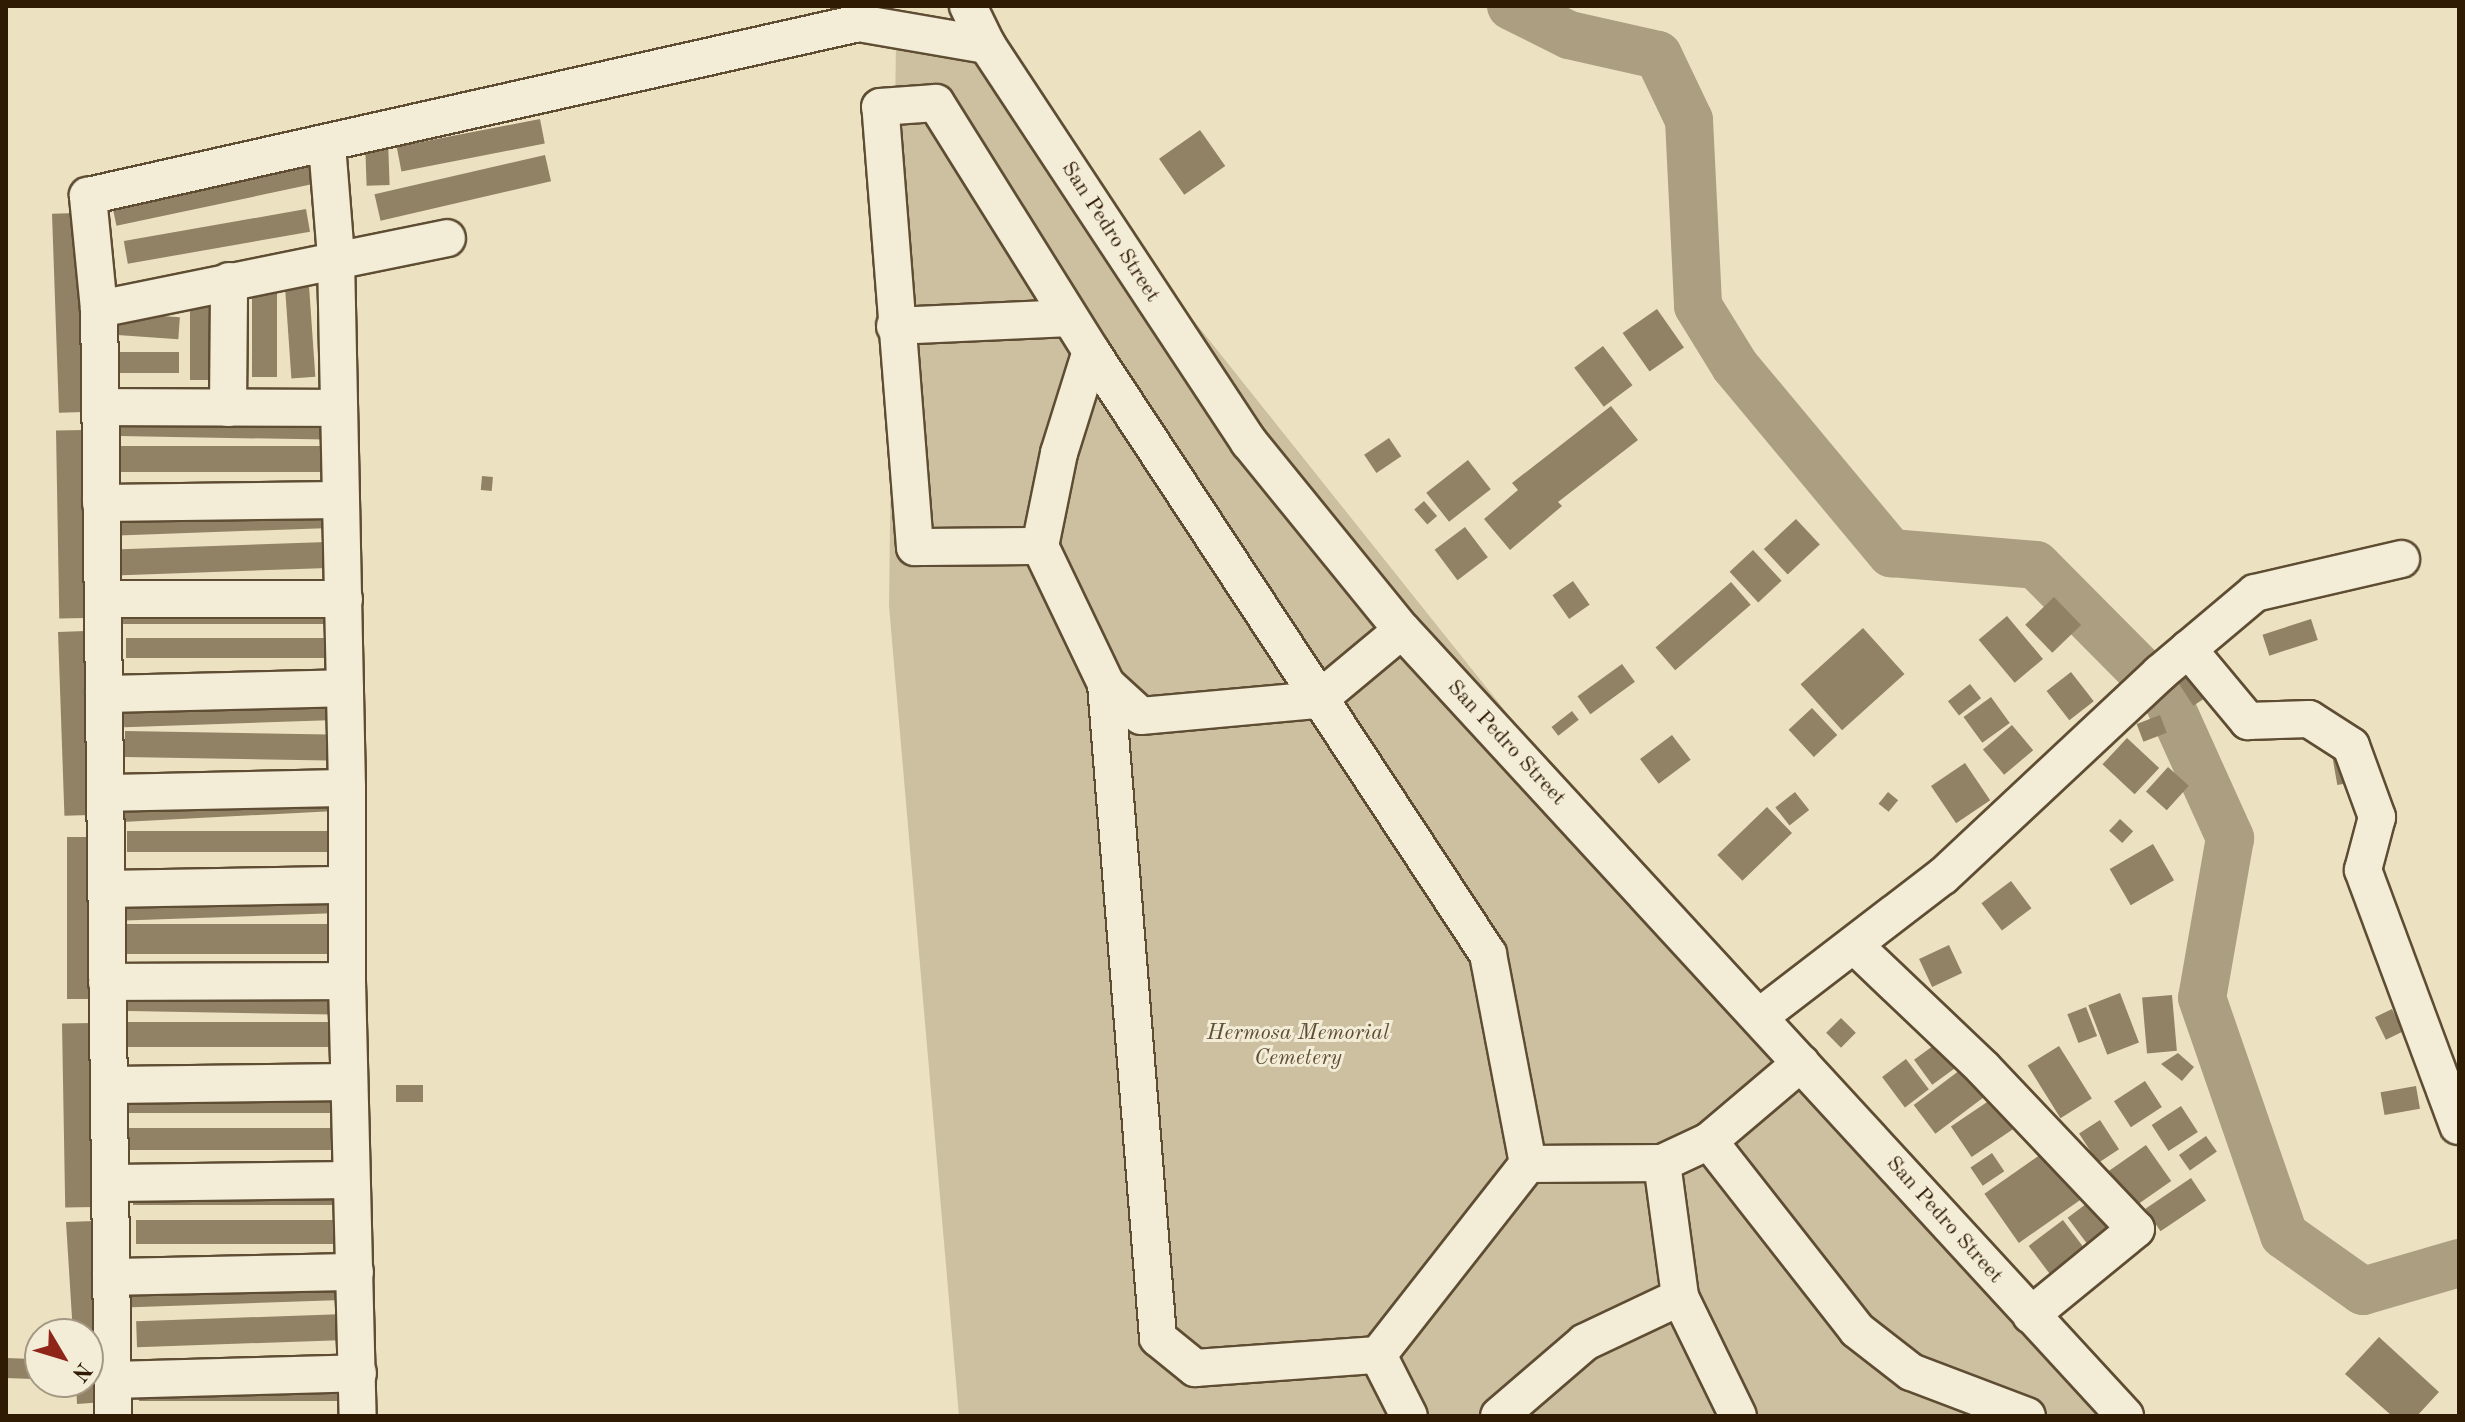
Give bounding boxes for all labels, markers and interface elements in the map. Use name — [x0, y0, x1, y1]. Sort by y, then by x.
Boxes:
street label: San Pedro Street — [1055, 157, 1165, 307]
street label: San Pedro Street — [1441, 675, 1571, 811]
park label: Hermosa Memorial Cemetery — [1207, 1020, 1389, 1072]
street label: San Pedro Street — [1880, 1151, 2008, 1289]
north arrow — [24, 1318, 104, 1398]
text: N — [67, 1358, 95, 1385]

